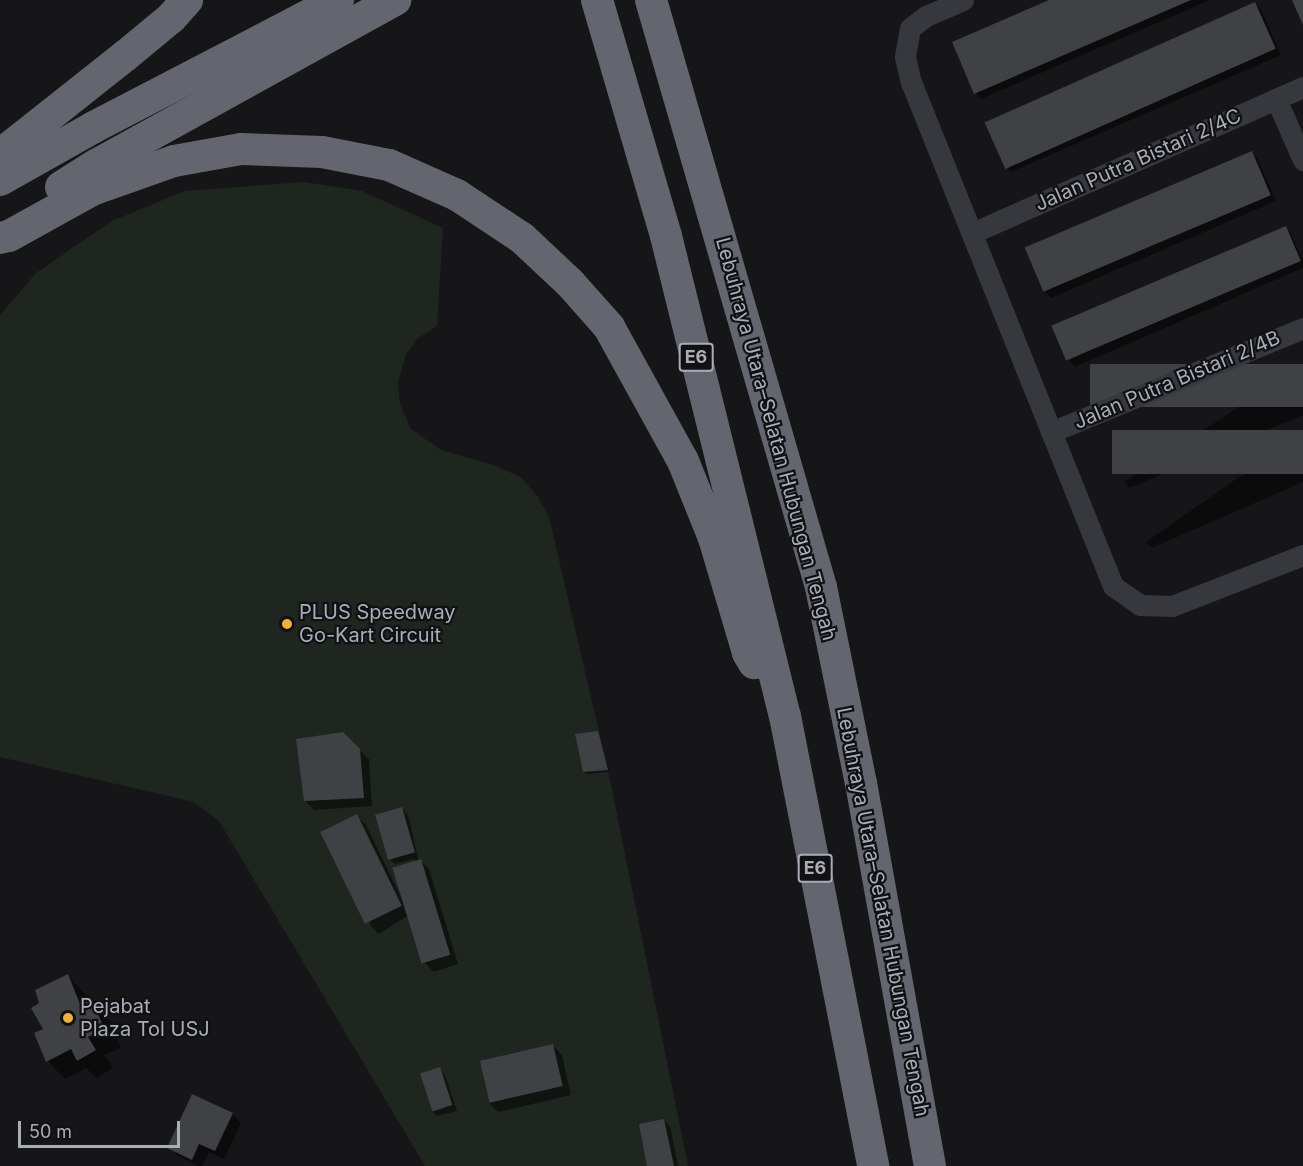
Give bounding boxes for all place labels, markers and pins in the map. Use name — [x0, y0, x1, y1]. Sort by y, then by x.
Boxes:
place label: PLUS Speedway Go-Kart Circuit — [299, 600, 456, 647]
marker: PLUS Speedway Go-Kart Circuit — [280, 617, 294, 631]
place label: Pejabat Plaza Tol USJ — [80, 994, 210, 1041]
marker: Pejabat Plaza Tol USJ — [61, 1011, 75, 1025]

